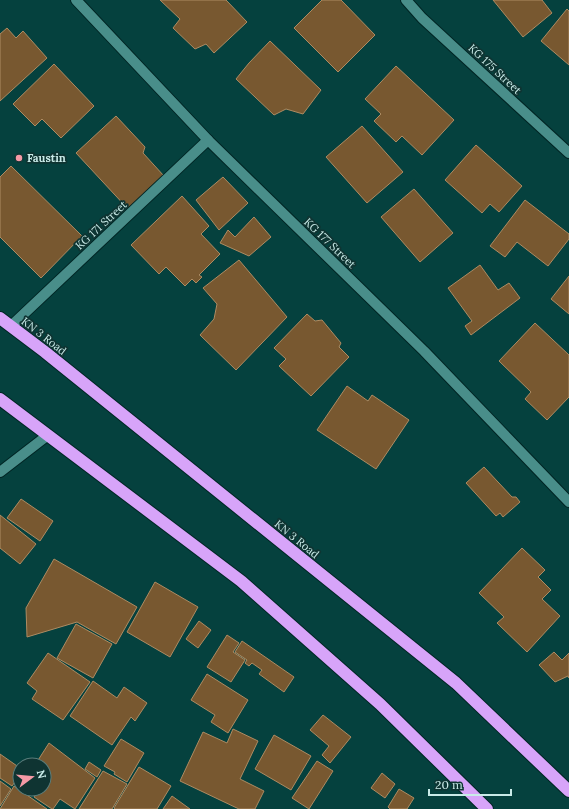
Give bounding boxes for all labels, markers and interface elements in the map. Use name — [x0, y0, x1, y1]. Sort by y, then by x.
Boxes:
street label: KG 175 Street — [466, 41, 525, 98]
place label: Faustin — [27, 151, 66, 165]
marker: Faustin — [14, 153, 24, 163]
street label: KG 171 Street — [72, 197, 130, 252]
street label: KG 177 Street — [301, 215, 359, 272]
street label: KN 3 Road — [19, 314, 70, 358]
street label: KN 3 Road — [272, 517, 322, 561]
north arrow — [12, 757, 52, 797]
text: N — [34, 768, 50, 781]
scale bar — [429, 771, 511, 797]
text: 20 m — [435, 777, 463, 792]

